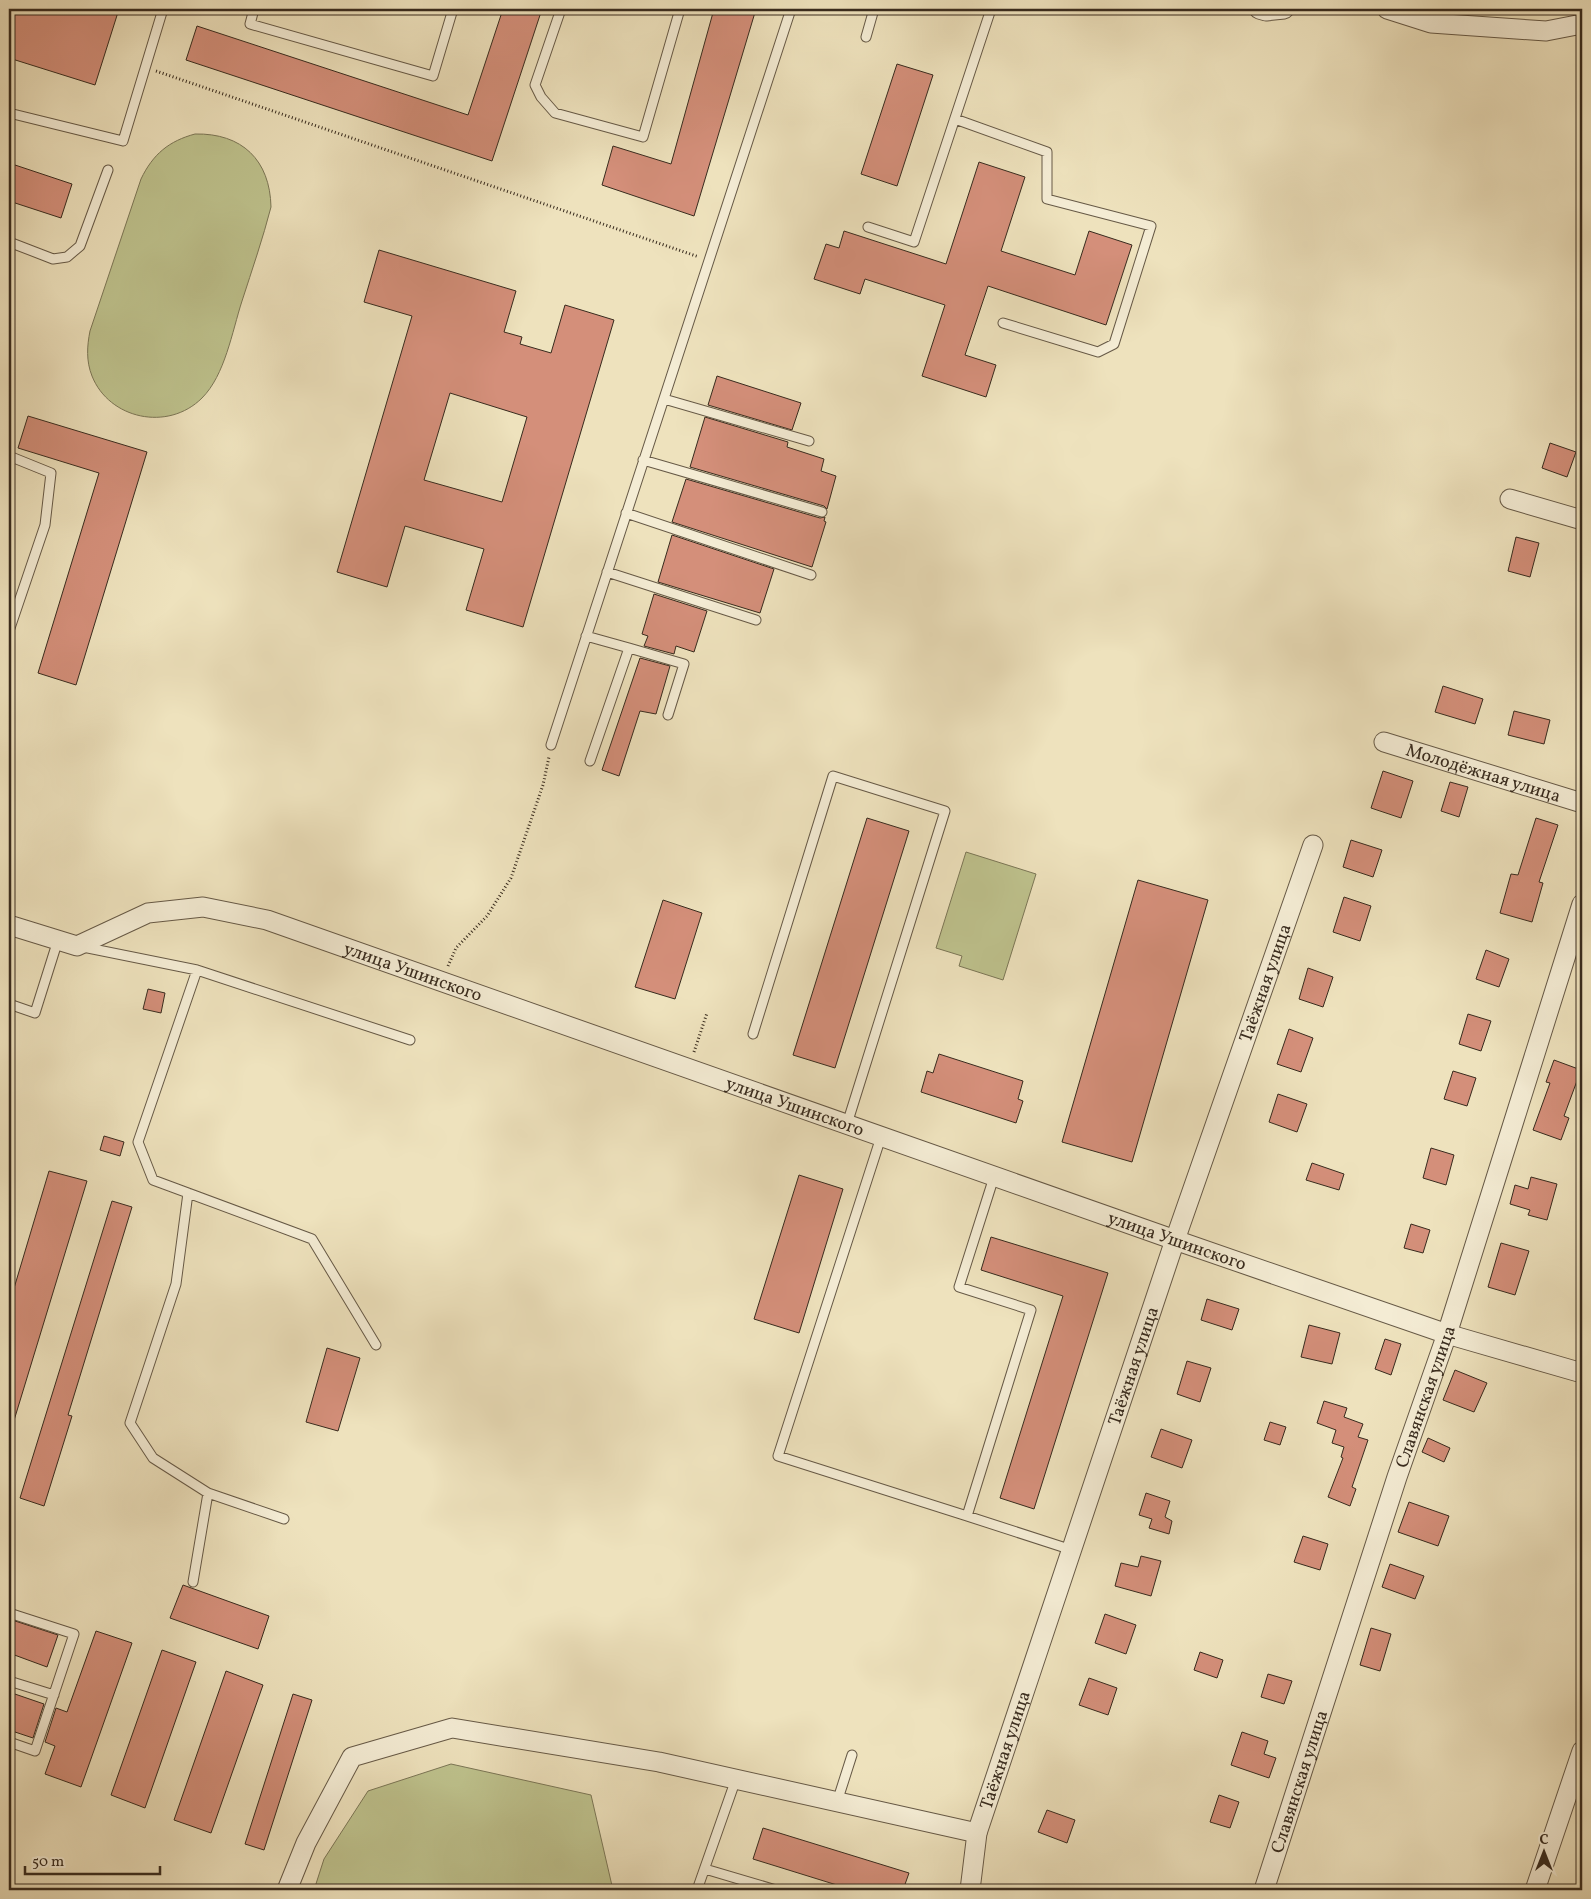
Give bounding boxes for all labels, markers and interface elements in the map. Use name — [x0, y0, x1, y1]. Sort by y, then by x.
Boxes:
street label: Молодёжная улица — [1402, 738, 1564, 810]
street label: Таёжная улица — [1234, 921, 1298, 1046]
street label: улица Ушинского — [340, 937, 485, 1009]
street label: улица Ушинского — [722, 1072, 867, 1143]
street label: улица Ушинского — [1104, 1206, 1249, 1278]
street label: Таёжная улица — [1103, 1304, 1166, 1429]
street label: Славянская улица — [1390, 1323, 1463, 1472]
street label: Таёжная улица — [975, 1688, 1038, 1813]
street label: Славянская улица — [1266, 1707, 1335, 1857]
north arrow — [1518, 1826, 1568, 1876]
text: С — [1539, 1831, 1549, 1850]
scale bar — [25, 1844, 160, 1876]
text: 50 m — [32, 1852, 64, 1873]

